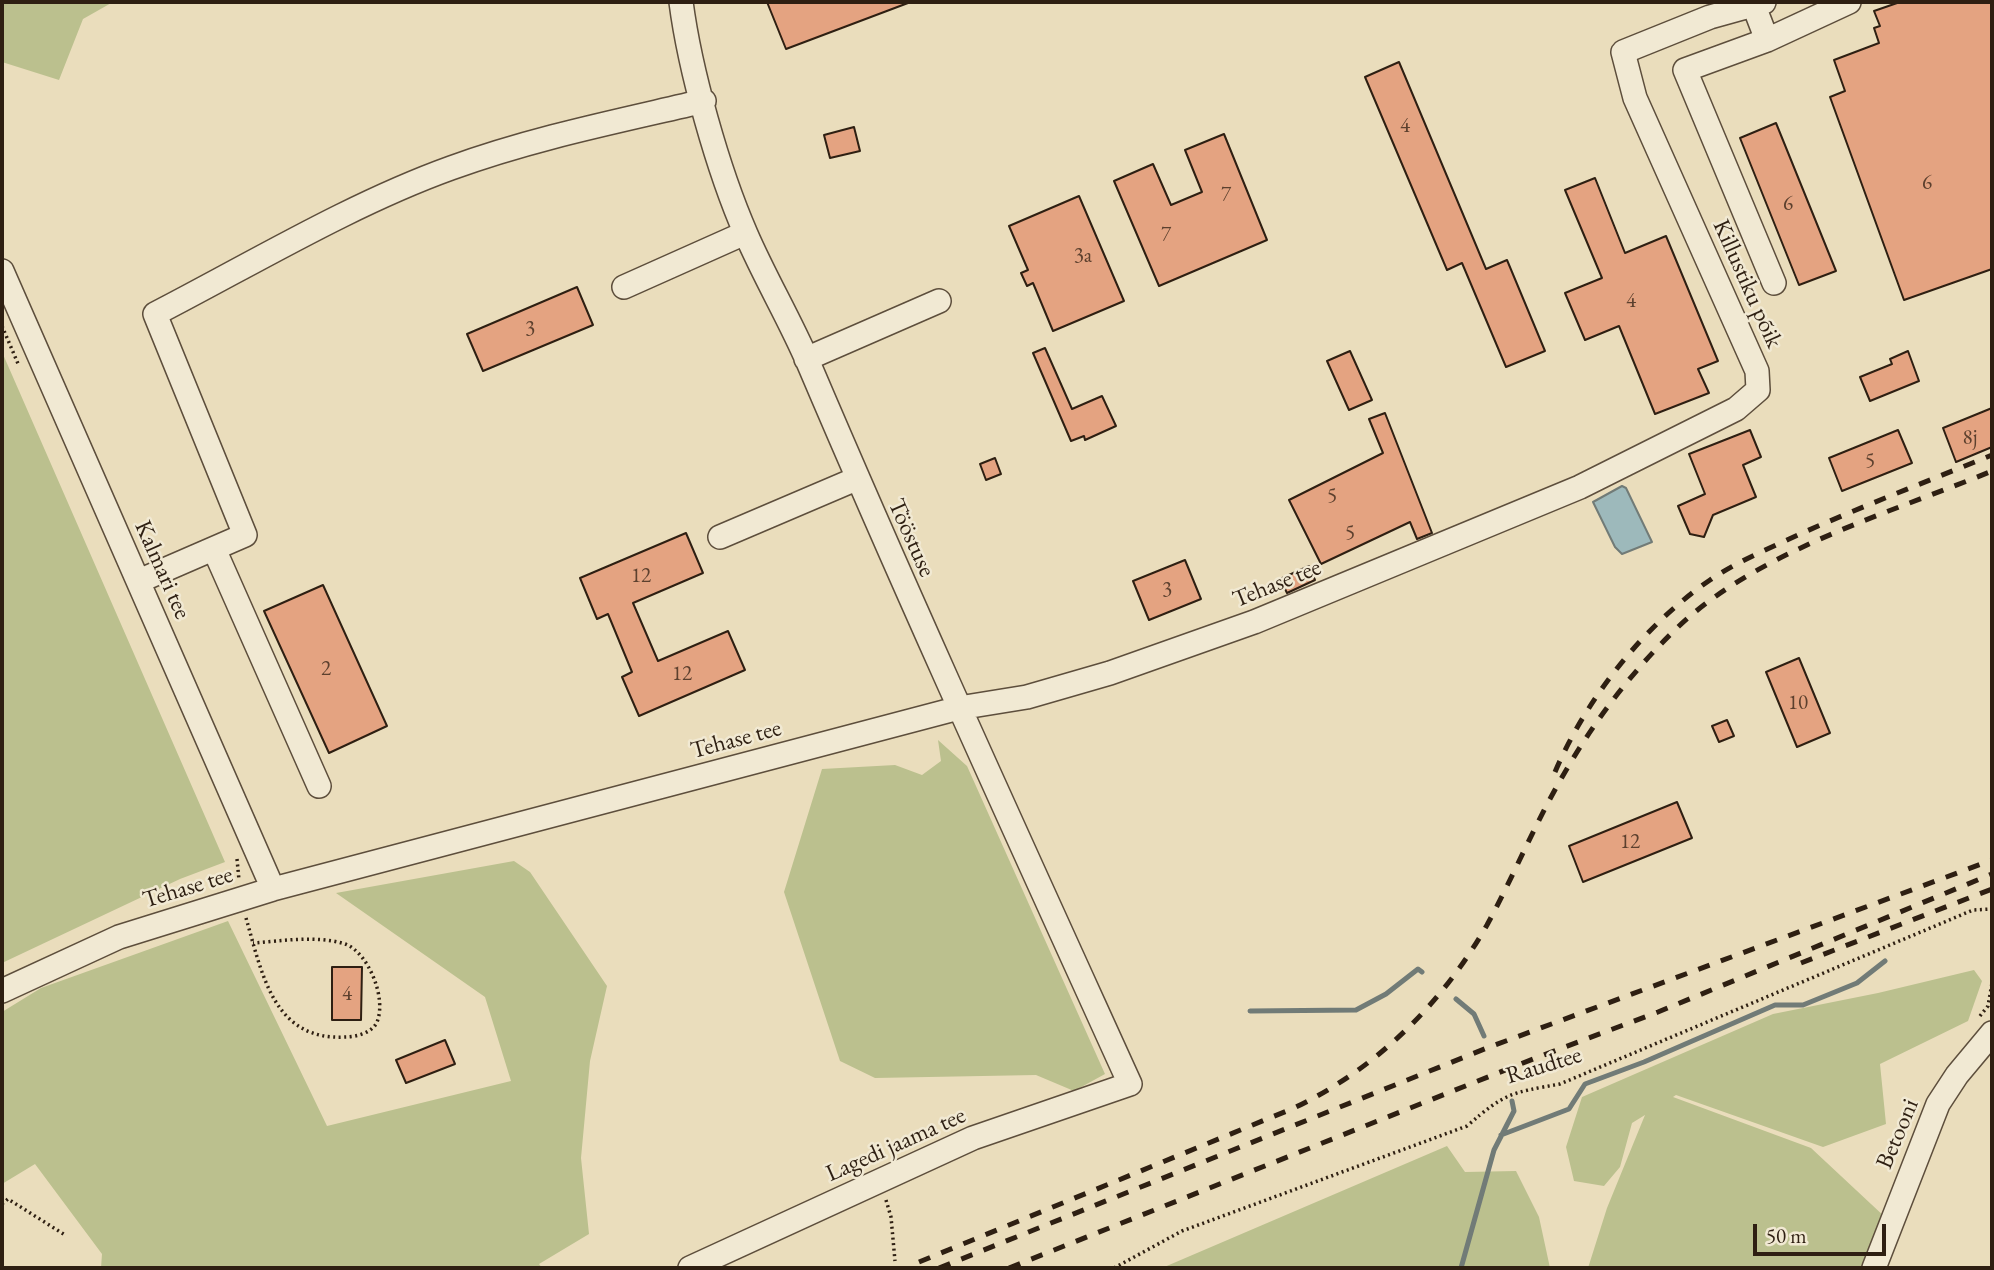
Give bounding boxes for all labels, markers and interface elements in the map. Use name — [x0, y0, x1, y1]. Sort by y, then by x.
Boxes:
house number: 4 — [1400, 113, 1410, 139]
house number: 6 — [1922, 170, 1932, 196]
house number: 7 — [1221, 182, 1231, 208]
house number: 6 — [1783, 191, 1793, 217]
street label: Killustiku põik — [1706, 215, 1788, 353]
house number: 7 — [1161, 222, 1171, 248]
house number: 3a — [1074, 243, 1092, 269]
house number: 4 — [1626, 288, 1636, 314]
house number: 3 — [525, 316, 535, 342]
house number: 8j — [1963, 425, 1977, 451]
house number: 5 — [1865, 448, 1875, 474]
house number: 5 — [1327, 483, 1337, 509]
street label: Tööstuse — [881, 495, 941, 581]
street label: Kalmari tee — [128, 516, 196, 624]
house number: 5 — [1345, 520, 1355, 546]
street label: Tehase tee — [1229, 553, 1325, 615]
house number: 12 — [631, 563, 651, 589]
house number: 3 — [1162, 577, 1172, 603]
house number: 2 — [321, 656, 331, 682]
house number: 12 — [672, 661, 692, 687]
house number: 10 — [1788, 690, 1808, 716]
street label: Tehase tee — [687, 714, 785, 766]
house number: 12 — [1620, 829, 1640, 855]
street label: Tehase tee — [139, 861, 237, 915]
house number: 4 — [342, 981, 352, 1007]
street label: Raudtee — [1503, 1041, 1585, 1091]
street label: Betooni — [1870, 1095, 1926, 1173]
street label: Lagedi jaama tee — [822, 1101, 970, 1189]
scale bar — [1756, 1210, 1889, 1254]
text: 50 m — [1766, 1222, 1807, 1249]

